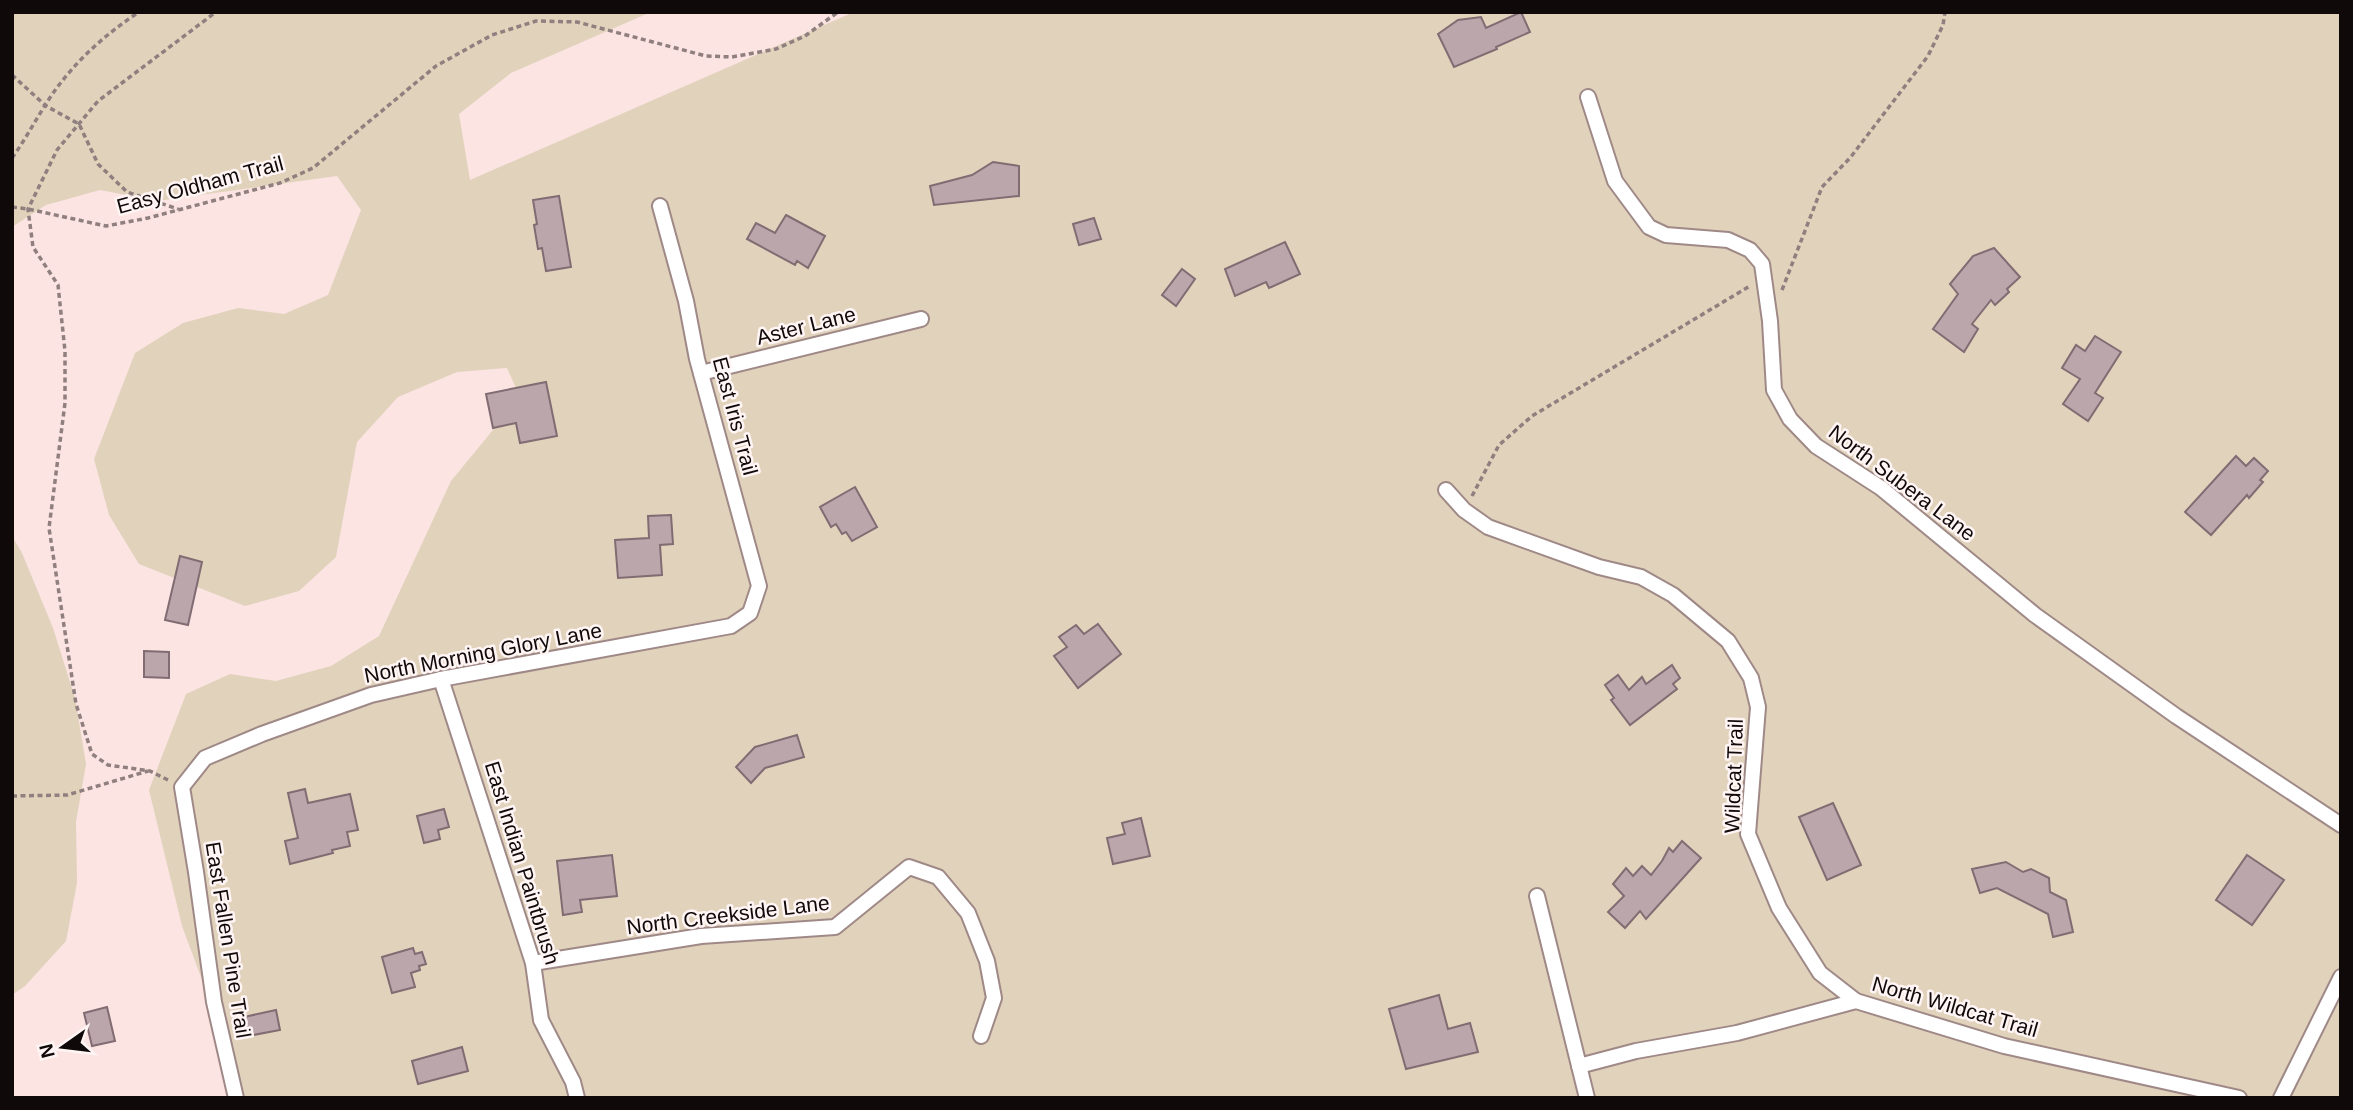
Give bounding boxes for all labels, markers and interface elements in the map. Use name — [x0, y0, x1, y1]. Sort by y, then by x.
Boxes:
street label: Easy Oldham Trail — [114, 151, 286, 218]
street label: Aster Lane — [754, 302, 858, 349]
street label: East Iris Trail — [709, 354, 762, 477]
street label: North Subera Lane — [1825, 420, 1980, 545]
street label: North Morning Glory Lane — [362, 618, 604, 687]
street label: Wildcat Trail — [1720, 718, 1747, 834]
street label: East Indian Paintbrush — [481, 758, 564, 967]
street label: East Fallen Pine Trail — [202, 840, 255, 1040]
street label: North Creekside Lane — [625, 891, 831, 938]
street label: North Wildcat Trail — [1870, 972, 2041, 1041]
north arrow — [28, 1012, 98, 1082]
text: N — [35, 1042, 59, 1060]

